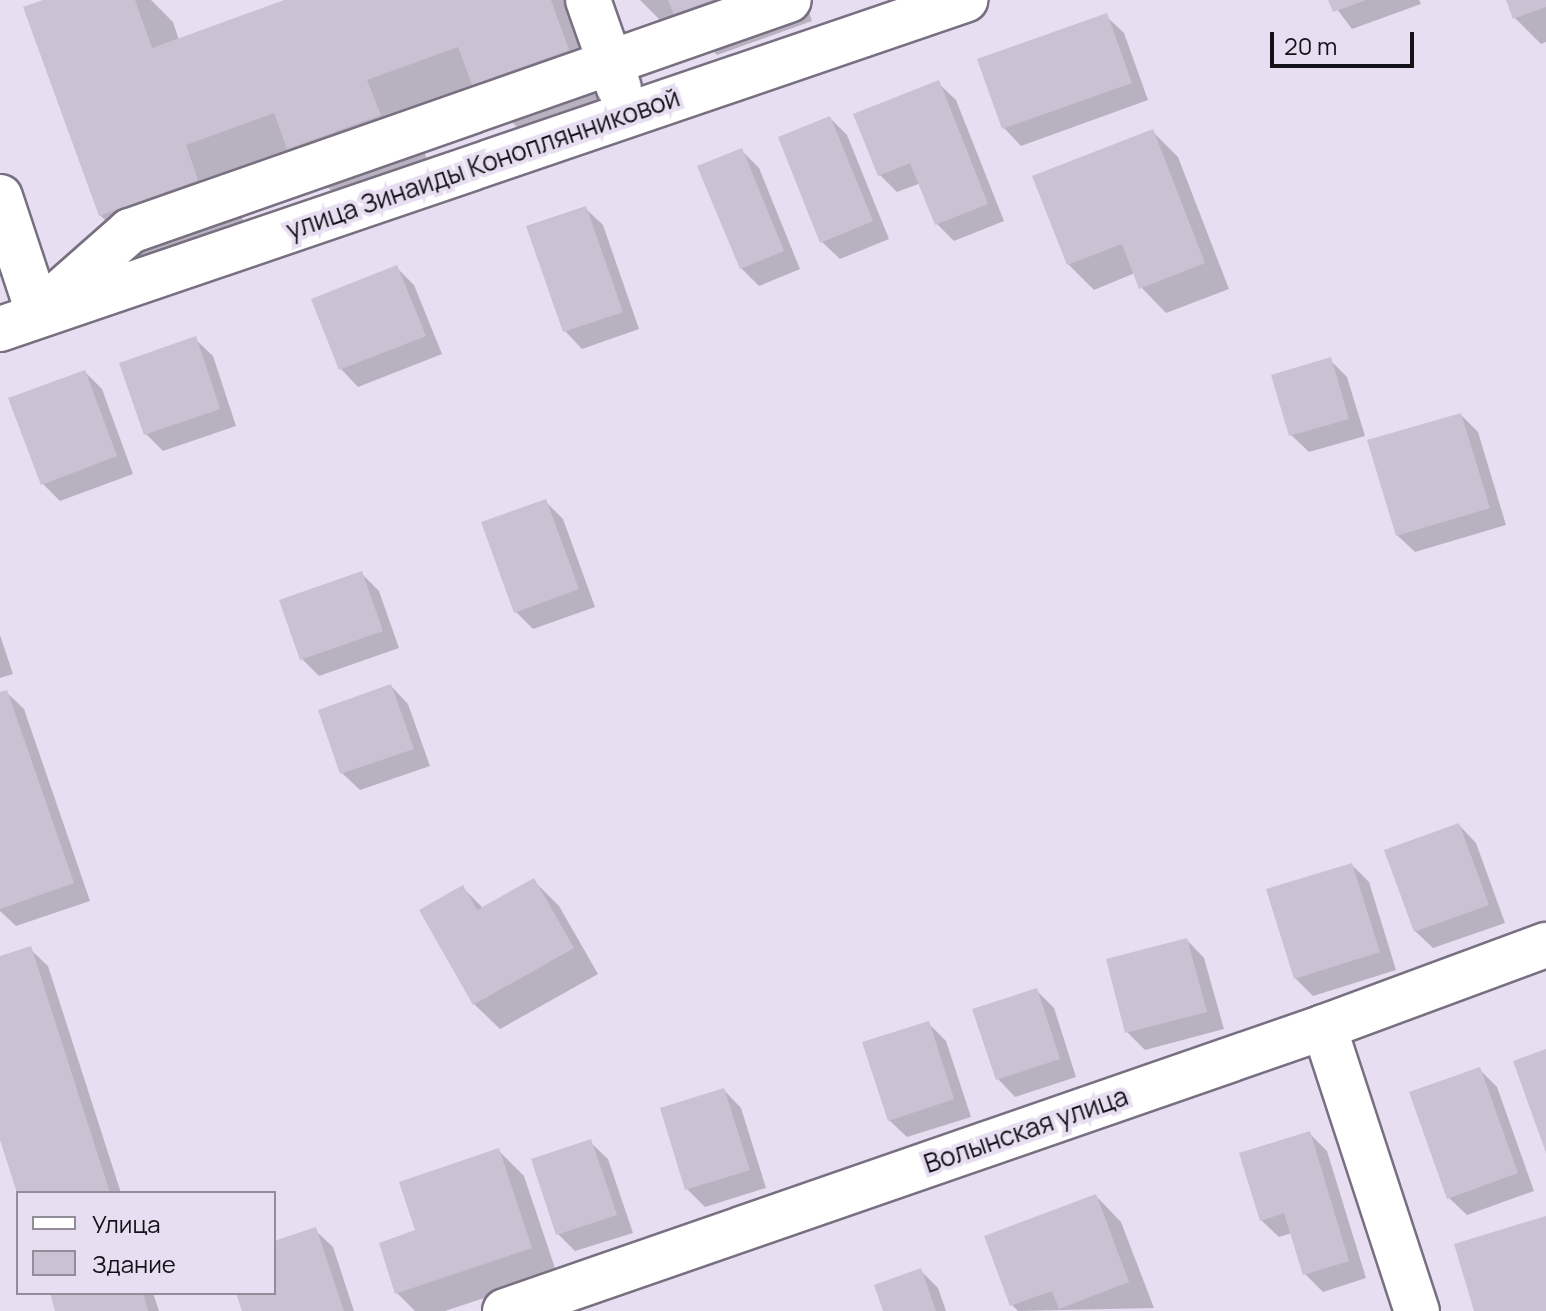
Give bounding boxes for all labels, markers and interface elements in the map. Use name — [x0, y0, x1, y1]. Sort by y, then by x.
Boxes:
scale bar — [1274, 16, 1418, 66]
text: 20 m — [1284, 29, 1337, 62]
street label: улица Зинаиды Коноплянниковой — [282, 82, 684, 246]
street label: Волынская улица — [920, 1080, 1132, 1180]
legend — [16, 1191, 276, 1295]
text: Улица — [92, 1207, 161, 1240]
text: Здание — [92, 1247, 176, 1280]

